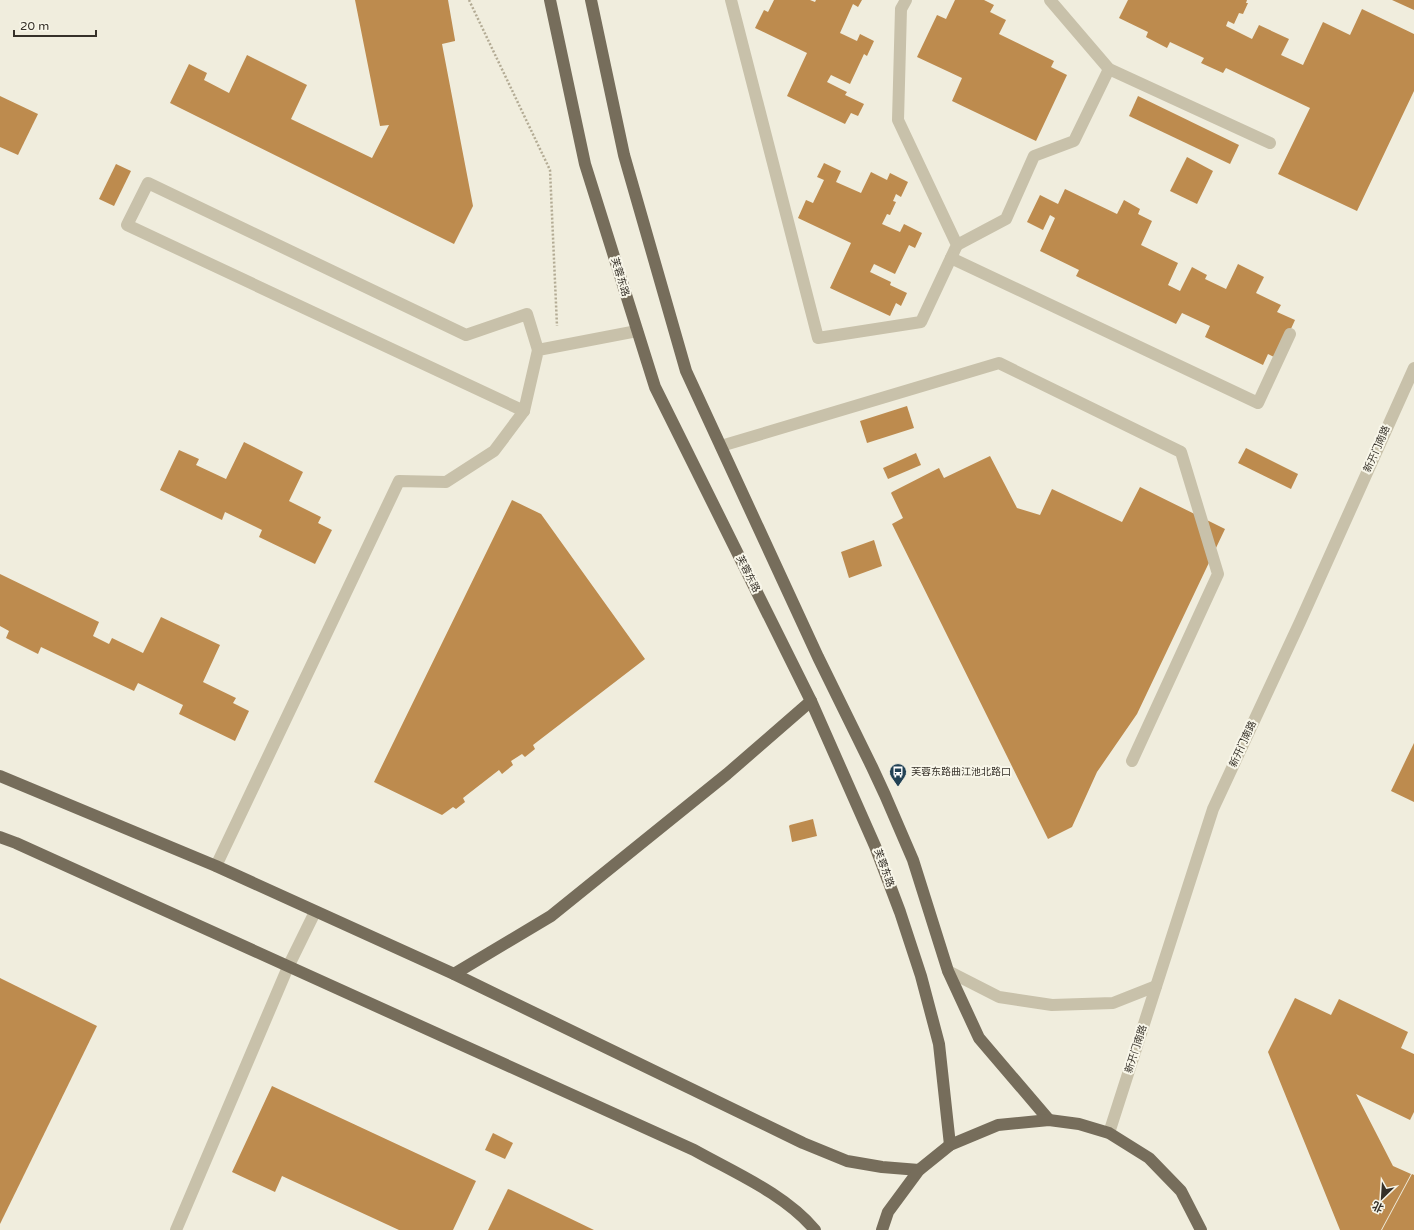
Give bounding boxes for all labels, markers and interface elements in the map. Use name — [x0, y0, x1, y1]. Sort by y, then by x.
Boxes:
scale bar — [14, 12, 96, 38]
text: 20 m — [20, 19, 49, 33]
street label: 芙蓉东路 — [608, 256, 632, 298]
street label: 新开门南路 — [1361, 424, 1393, 474]
street label: 芙蓉东路 — [734, 553, 762, 595]
street label: 新开门南路 — [1227, 719, 1259, 769]
bus stop icon: 芙蓉东路曲江池北路口 — [888, 762, 908, 787]
place label: 芙蓉东路曲江池北路口 — [911, 766, 1011, 778]
street label: 芙蓉东路 — [872, 847, 896, 889]
street label: 新开门南路 — [1123, 1023, 1149, 1075]
north arrow — [1362, 1178, 1402, 1218]
text: 北 — [1370, 1198, 1386, 1215]

